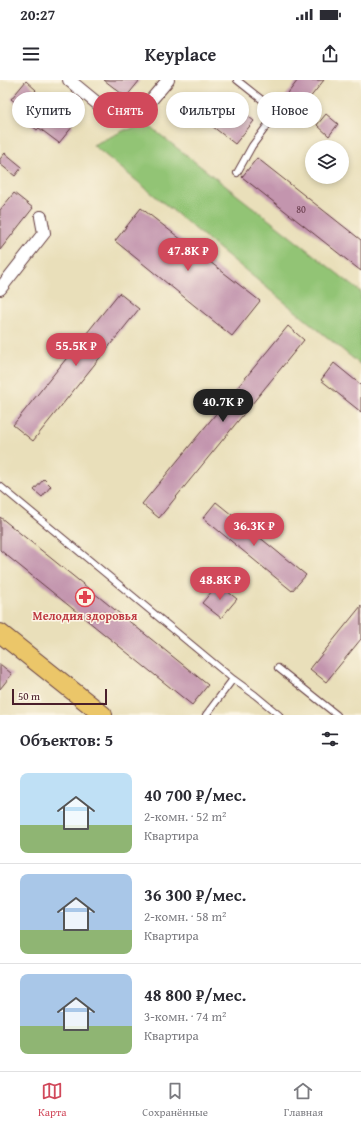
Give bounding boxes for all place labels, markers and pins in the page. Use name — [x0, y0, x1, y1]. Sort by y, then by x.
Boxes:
pin: 47.8K ₽ — [151, 238, 225, 272]
pin: 55.5K ₽ — [39, 333, 113, 367]
pin: 40.7K ₽ — [186, 389, 260, 423]
pin: 36.3K ₽ — [217, 513, 291, 547]
pin: 48.8K ₽ — [183, 567, 257, 601]
pharmacy icon: Мелодия здоровья — [74, 586, 96, 608]
place label: Мелодия здоровья — [33, 607, 138, 624]

